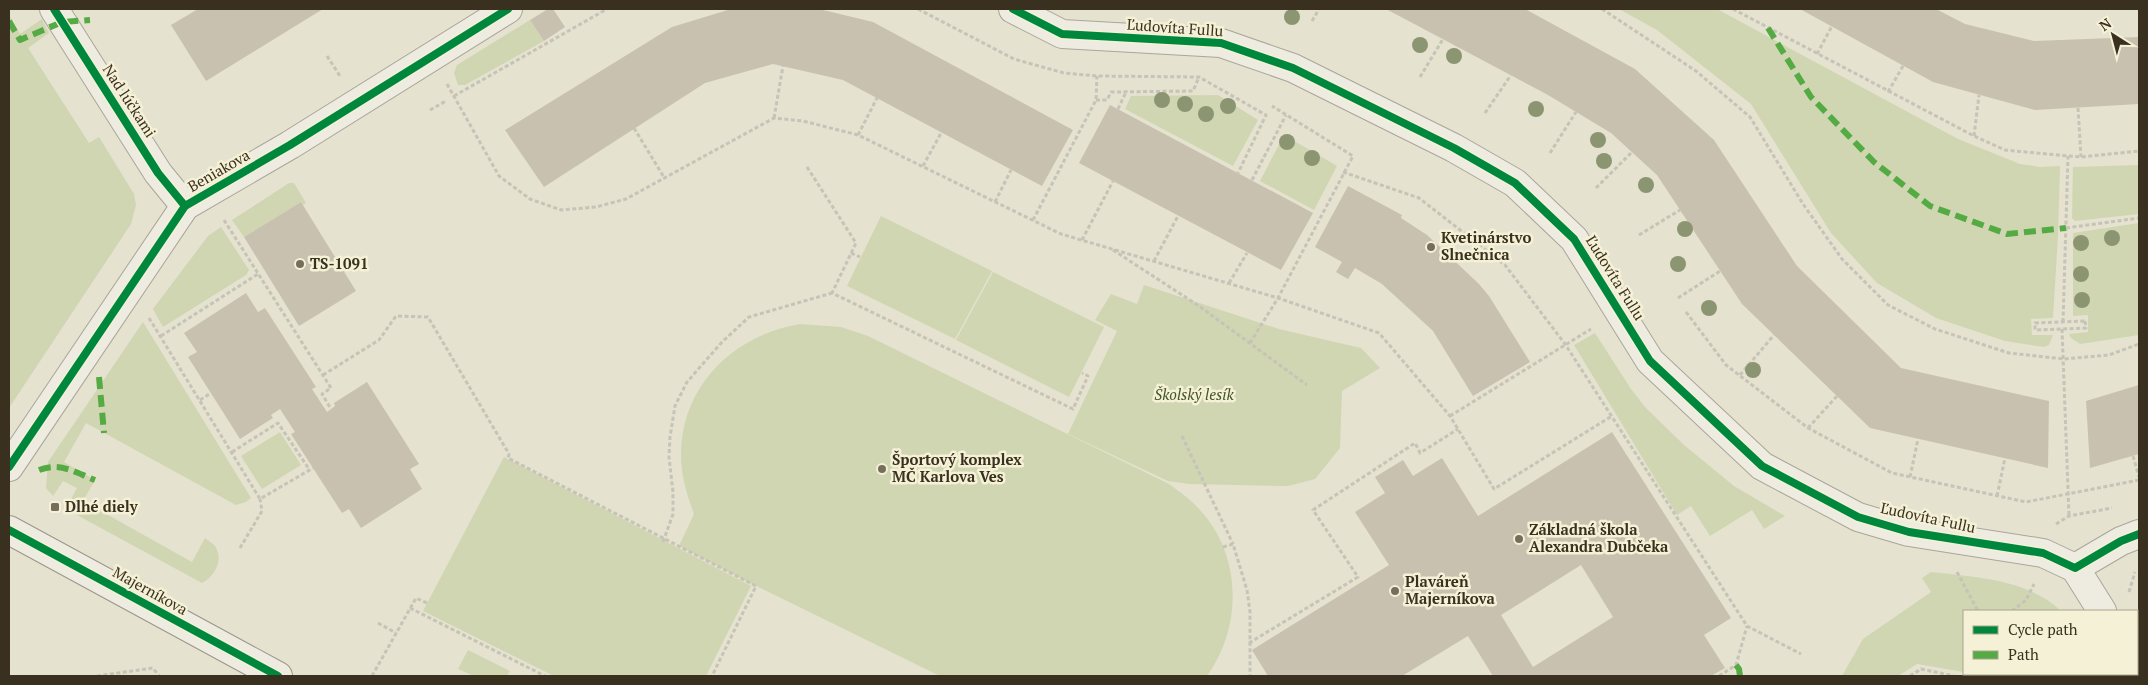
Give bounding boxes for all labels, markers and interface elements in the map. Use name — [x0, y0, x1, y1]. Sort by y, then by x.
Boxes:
north arrow — [2088, 10, 2138, 60]
text: N — [2095, 13, 2115, 35]
street label: Ľudovíta Fullu — [1126, 14, 1224, 40]
street label: Nad lúčkami — [99, 60, 161, 141]
street label: Beniakova — [184, 144, 254, 196]
place label: Kvetinárstvo Slnečnica — [1441, 227, 1531, 264]
street label: Ľudovíta Fullu — [1582, 231, 1650, 324]
marker: Kvetinárstvo Slnečnica — [1425, 241, 1437, 253]
place label: TS-1091 — [310, 253, 369, 273]
marker: TS-1091 — [294, 258, 306, 270]
park label: Školský lesík — [1154, 384, 1234, 404]
place label: Športový komplex MČ Karlova Ves — [892, 449, 1022, 486]
marker: Športový komplex MČ Karlova Ves — [876, 463, 888, 475]
place label: Dlhé diely — [65, 496, 139, 516]
street label: Ľudovíta Fullu — [1879, 497, 1978, 537]
marker: Dlhé diely — [49, 501, 61, 513]
place label: Základná škola Alexandra Dubčeka — [1529, 519, 1669, 556]
marker: Základná škola Alexandra Dubčeka — [1513, 533, 1525, 545]
street label: Majerníkova — [110, 561, 192, 619]
place label: Plaváreň Majerníkova — [1405, 571, 1496, 608]
marker: Plaváreň Majerníkova — [1389, 585, 1401, 597]
legend — [1963, 610, 2138, 675]
text: Cycle path — [2008, 619, 2078, 639]
text: Path — [2008, 644, 2039, 664]

